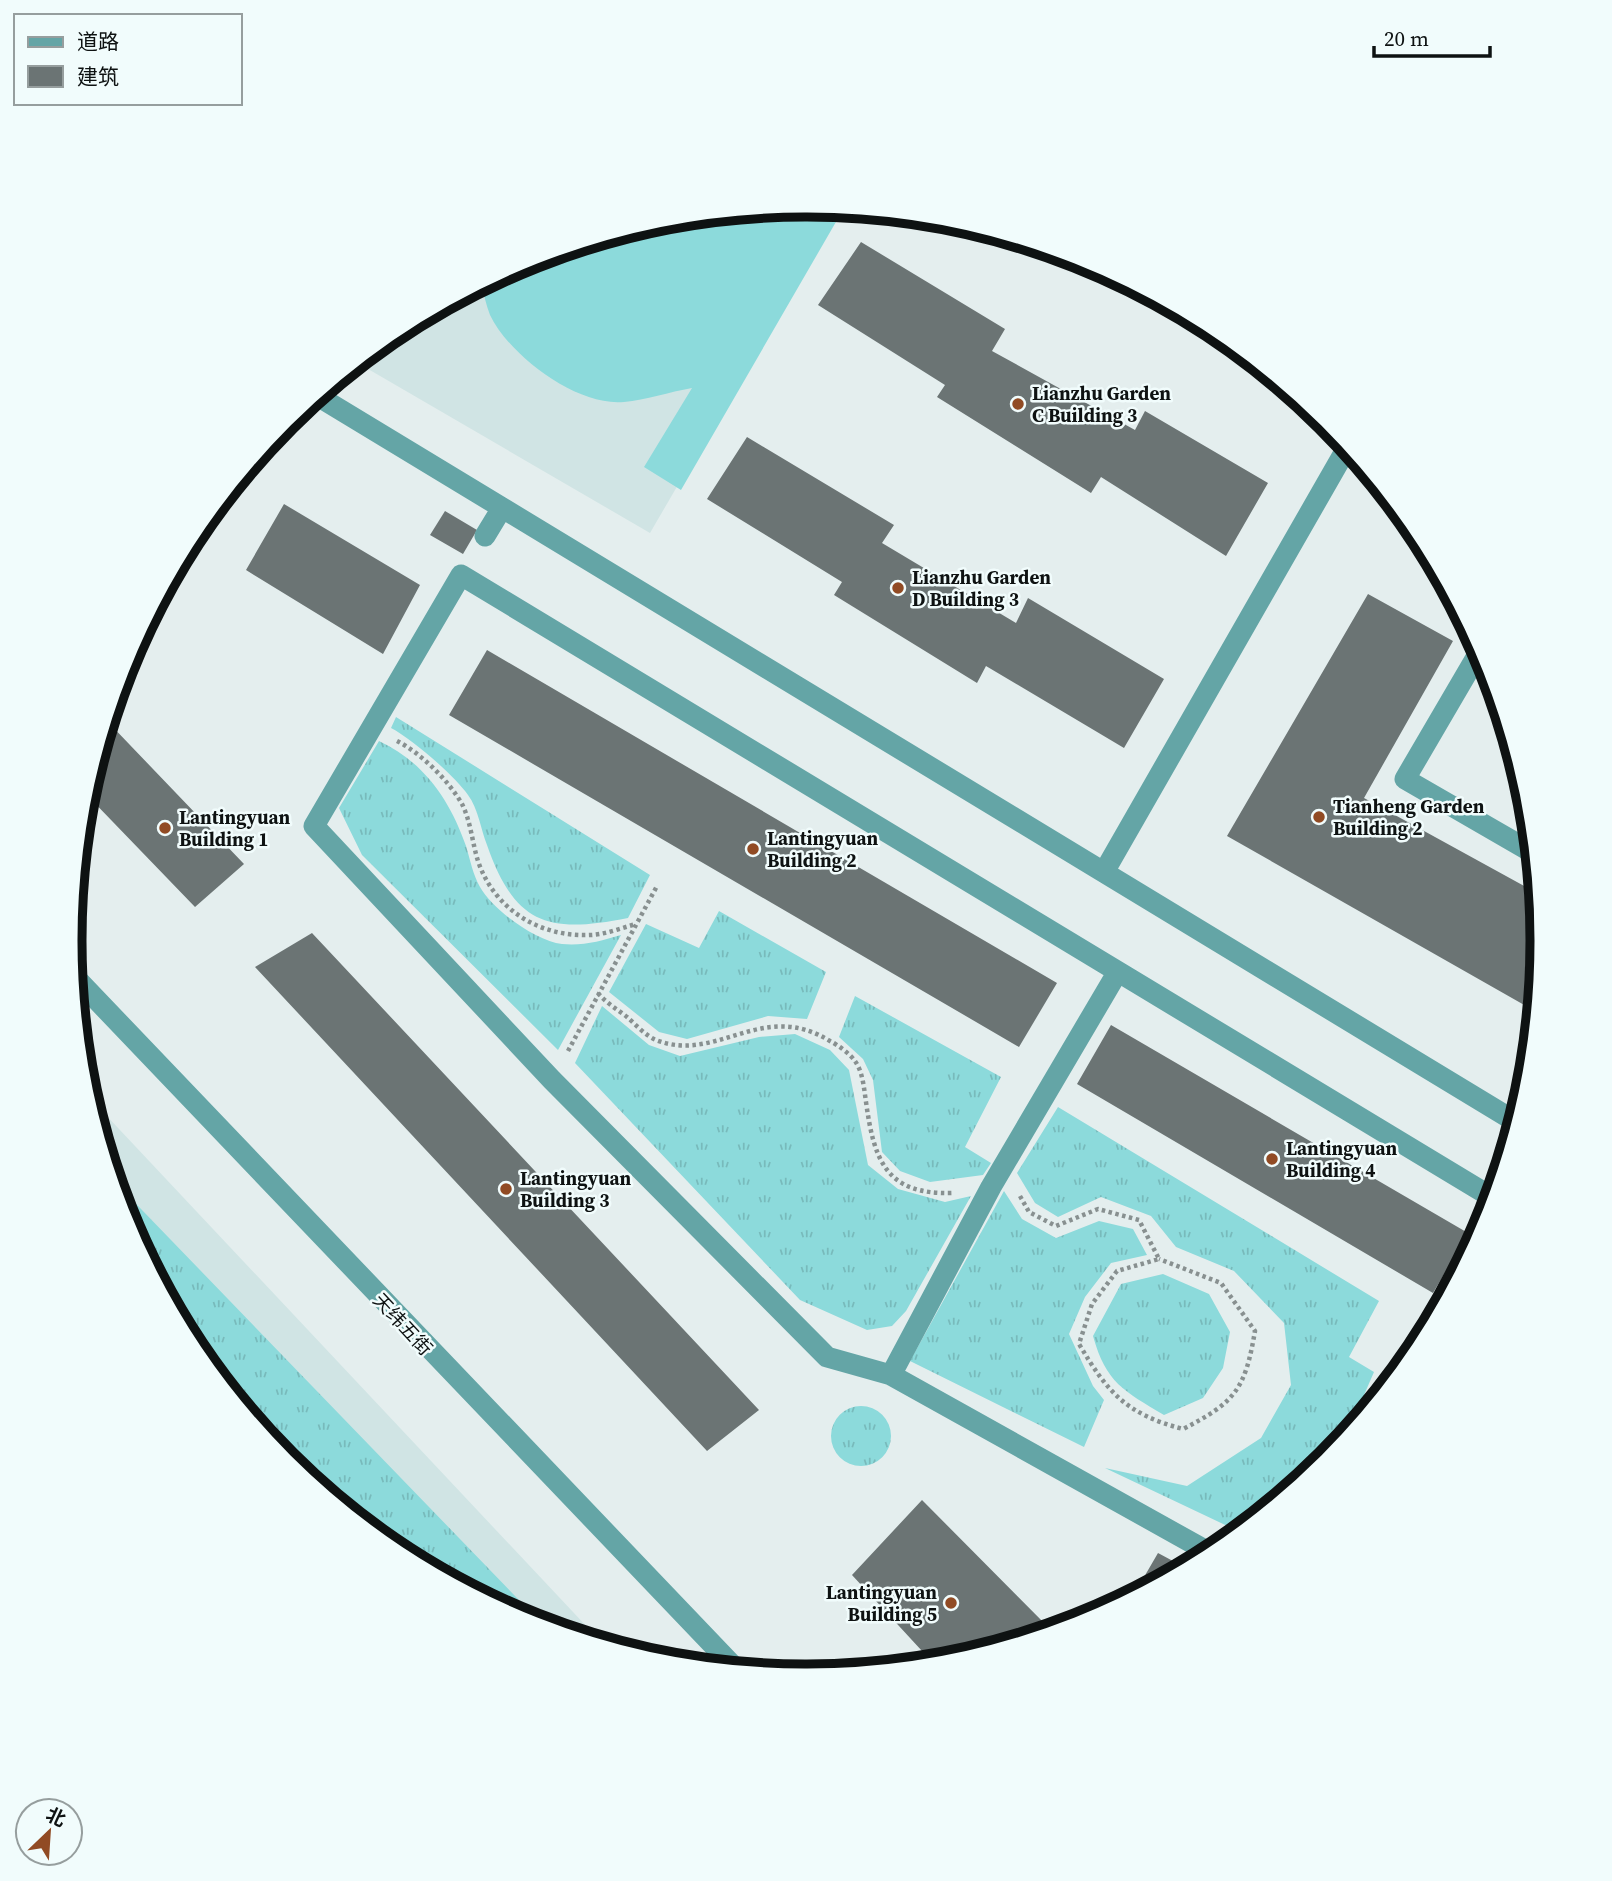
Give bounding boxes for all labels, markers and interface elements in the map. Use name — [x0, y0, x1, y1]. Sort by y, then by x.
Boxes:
legend — [14, 14, 242, 105]
scale bar — [1374, 14, 1490, 58]
text: 20 m — [1384, 24, 1429, 53]
text: 道路 — [77, 27, 119, 56]
text: 建筑 — [77, 62, 119, 91]
place label: Lianzhu Garden C Building 3 — [1032, 380, 1171, 428]
marker: Lianzhu Garden C Building 3 — [1010, 396, 1026, 412]
place label: Lianzhu Garden D Building 3 — [912, 564, 1051, 612]
marker: Lianzhu Garden D Building 3 — [890, 580, 906, 596]
place label: Tianheng Garden Building 2 — [1333, 793, 1485, 841]
place label: Lantingyuan Building 1 — [179, 804, 291, 852]
marker: Tianheng Garden Building 2 — [1311, 809, 1327, 825]
marker: Lantingyuan Building 1 — [157, 820, 173, 836]
place label: Lantingyuan Building 2 — [767, 825, 879, 873]
marker: Lantingyuan Building 2 — [745, 841, 761, 857]
place label: Lantingyuan Building 4 — [1286, 1135, 1398, 1183]
marker: Lantingyuan Building 4 — [1264, 1151, 1280, 1167]
place label: Lantingyuan Building 3 — [520, 1165, 632, 1213]
marker: Lantingyuan Building 3 — [498, 1181, 514, 1197]
street label: 天纬五街 — [368, 1287, 438, 1361]
place label: Lantingyuan Building 5 — [826, 1579, 937, 1627]
marker: Lantingyuan Building 5 — [943, 1595, 959, 1611]
north arrow — [14, 1797, 84, 1867]
text: 北 — [42, 1801, 70, 1832]

